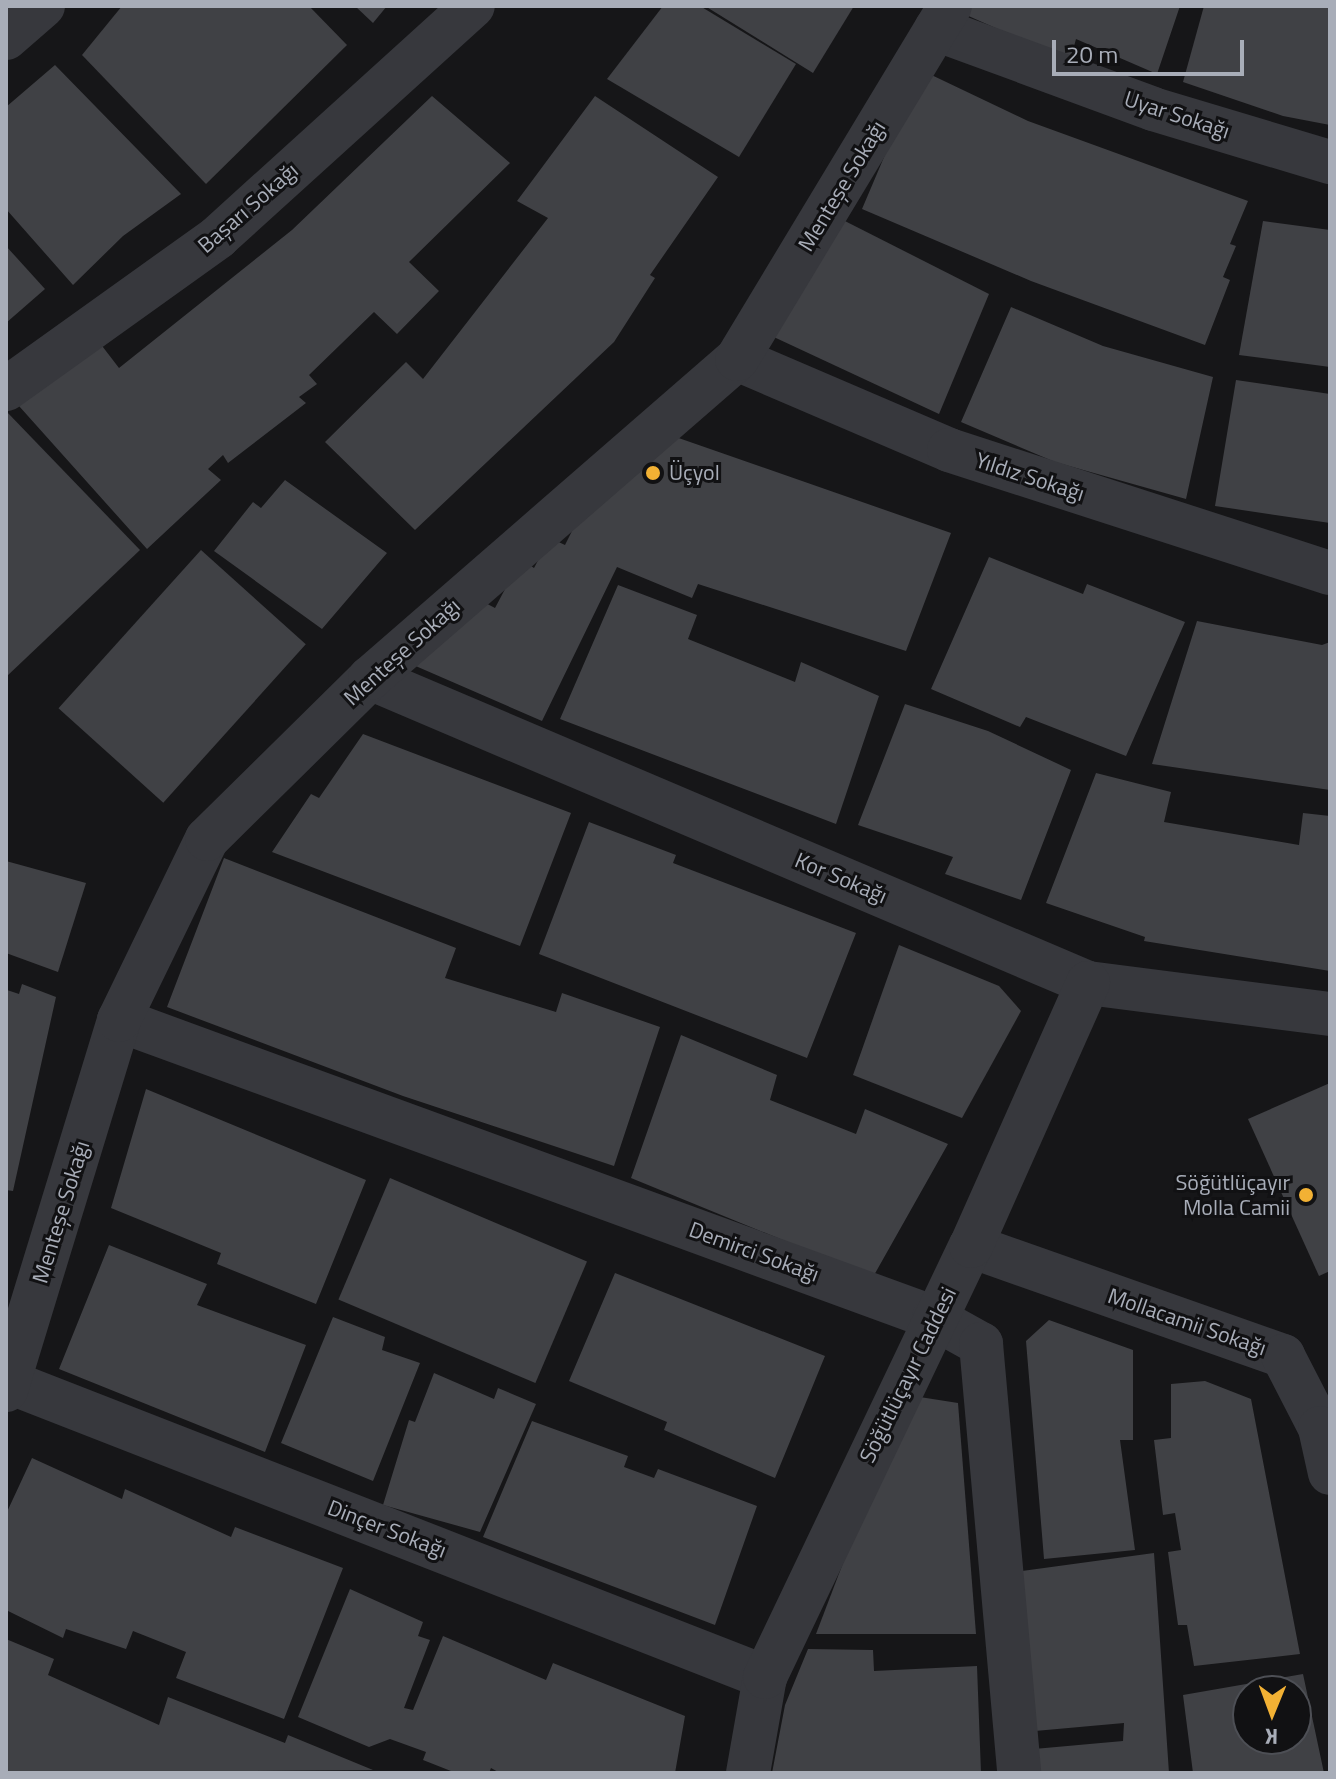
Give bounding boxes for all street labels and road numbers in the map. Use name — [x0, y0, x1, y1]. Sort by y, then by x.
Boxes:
street label: Uyar Sokağı — [1121, 86, 1233, 144]
street label: Menteşe Sokağı — [793, 116, 891, 256]
street label: Başarı Sokağı — [192, 157, 304, 259]
street label: Yıldız Sokağı — [972, 447, 1088, 507]
street label: Menteşe Sokağı — [338, 593, 466, 711]
street label: Kor Sokağı — [791, 847, 891, 909]
street label: Menteşe Sokağı — [27, 1138, 95, 1286]
street label: Demirci Sokağı — [685, 1216, 823, 1288]
street label: Söğütlüçayır Caddesi — [854, 1283, 962, 1467]
street label: Mollacamii Sokağı — [1104, 1283, 1270, 1361]
street label: Dinçer Sokağı — [324, 1494, 450, 1564]

